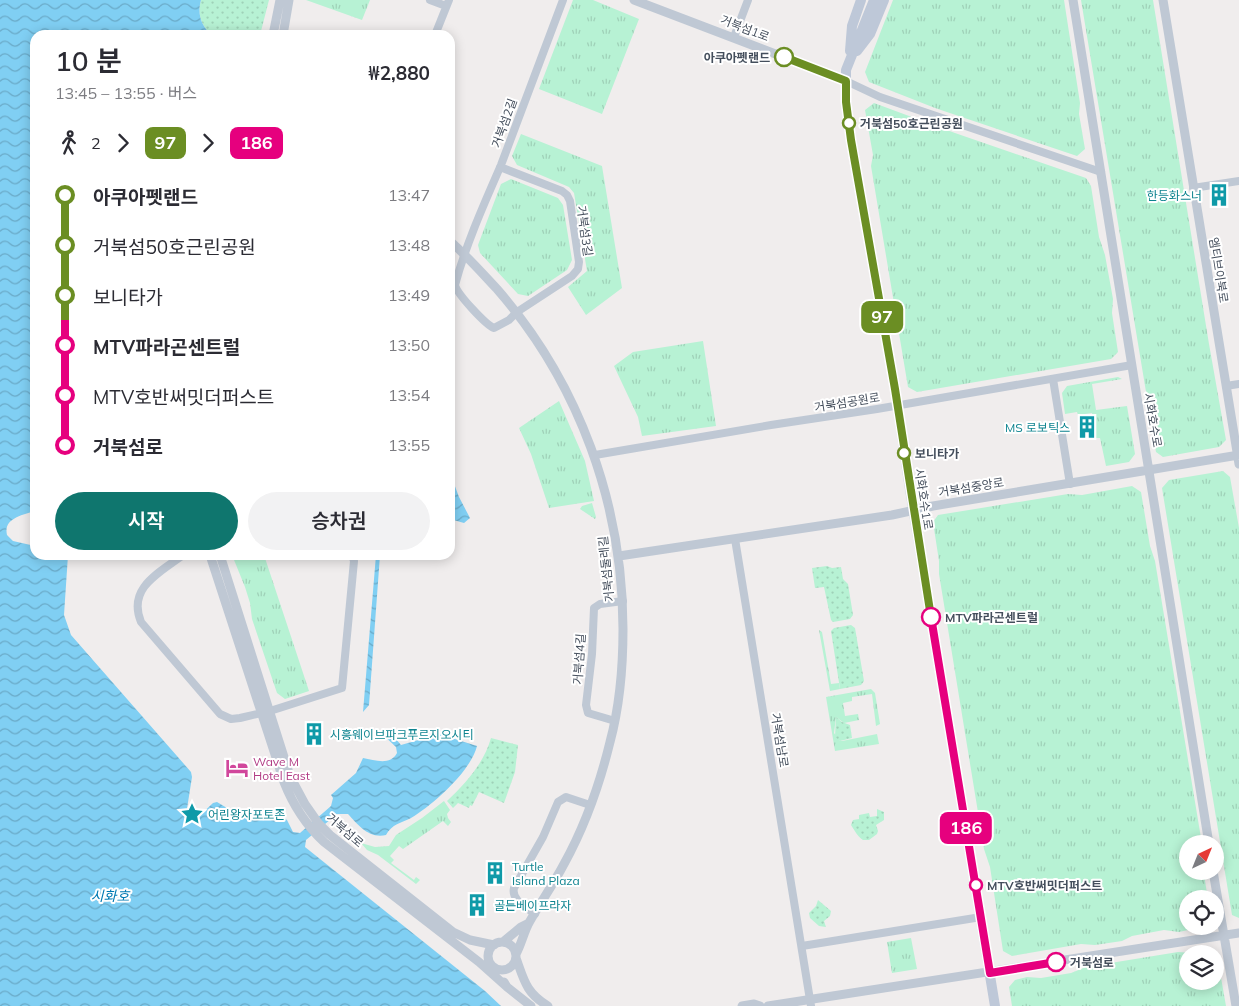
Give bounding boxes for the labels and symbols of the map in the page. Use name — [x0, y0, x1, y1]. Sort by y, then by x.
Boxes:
street label: 거북섬1로 — [718, 12, 772, 44]
marker: 아쿠아펫랜드 — [774, 47, 794, 67]
place label: 아쿠아펫랜드 — [704, 50, 770, 65]
street label: 거북섬2길 — [488, 96, 520, 150]
marker: 거북섬50호근린공원 — [842, 116, 856, 130]
place label: 거북섬50호근린공원 — [860, 116, 963, 131]
building icon: 한등화스너 — [1206, 182, 1232, 208]
place label: 한등화스너 — [1147, 188, 1202, 203]
street label: 거북섬3길 — [574, 205, 596, 257]
street label: 엠티브이북로 — [1206, 236, 1232, 304]
line badge: 97 — [860, 301, 904, 333]
street label: 거북섬공원로 — [813, 389, 881, 415]
street label: 시화호수로 — [1141, 392, 1165, 448]
building icon: MS 로보틱스 — [1074, 414, 1100, 440]
place label: MS 로보틱스 — [1005, 420, 1070, 435]
marker: 보니타가 — [897, 446, 911, 460]
place label: 보니타가 — [915, 446, 959, 461]
street label: 시화호수1로 — [912, 467, 936, 531]
street label: 거북섬중앙로 — [937, 474, 1005, 500]
street label: 거북섬둘레길 — [595, 535, 617, 603]
marker: MTV파라곤센트럴 — [921, 607, 941, 627]
place label: MTV파라곤센트럴 — [945, 610, 1038, 625]
street label: 거북섬4길 — [570, 633, 588, 685]
street label: 거북섬남로 — [768, 712, 792, 768]
building icon: 시흥웨이브파크푸르지오시티 — [301, 721, 327, 747]
place label: 시흥웨이브파크푸르지오시티 — [330, 727, 474, 742]
place label: Wave M Hotel East — [253, 754, 310, 783]
hotel icon: Wave M Hotel East — [224, 755, 250, 781]
place icon: 어린왕자포토존 — [179, 801, 205, 827]
place label: 어린왕자포토존 — [208, 807, 285, 822]
street label: 거북섬로 — [323, 810, 367, 850]
line badge: 186 — [937, 812, 995, 844]
north arrow — [1179, 835, 1224, 880]
place label: Turtle Island Plaza — [512, 859, 580, 888]
building icon: Turtle Island Plaza — [482, 860, 508, 886]
marker: MTV호반써밋더퍼스트 — [969, 878, 983, 892]
place label: MTV호반써밋더퍼스트 — [987, 878, 1102, 893]
water label: 시화호 — [91, 887, 130, 905]
building icon: 골든베이프라자 — [464, 892, 490, 918]
place label: 골든베이프라자 — [494, 898, 571, 913]
marker: 거북섬로 — [1046, 952, 1066, 972]
place label: 거북섬로 — [1070, 955, 1114, 970]

